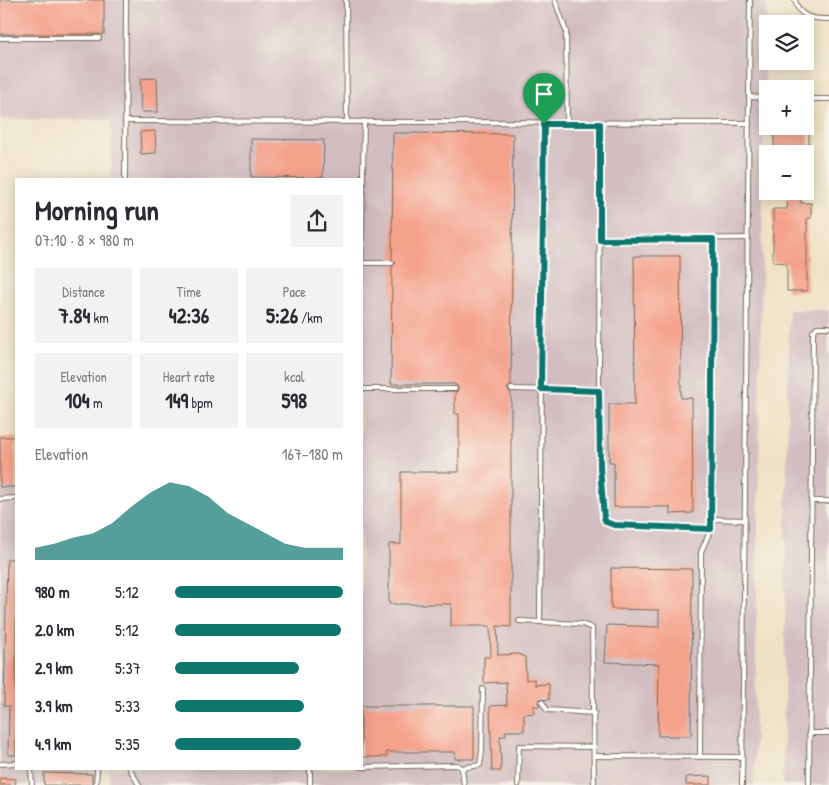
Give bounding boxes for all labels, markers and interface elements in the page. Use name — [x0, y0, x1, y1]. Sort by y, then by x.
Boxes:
map controls — [759, 15, 814, 200]
button: layers — [759, 15, 814, 70]
pin — [523, 73, 565, 124]
icon: arrive — [530, 80, 558, 108]
button: + — [759, 80, 814, 135]
button: − — [759, 145, 814, 200]
text: Morning run — [35, 191, 159, 229]
button: share — [291, 195, 343, 247]
text: 07:10 · 8 × 980 m — [35, 229, 134, 251]
text: Distance — [62, 282, 105, 301]
text: Time — [177, 282, 201, 301]
text: Pace — [283, 282, 306, 301]
text: 7.84 — [58, 301, 90, 330]
text: 42:36 — [169, 301, 209, 330]
text: 5:26 — [266, 301, 298, 330]
text: km — [90, 308, 109, 327]
text: /km — [298, 308, 323, 327]
text: Elevation — [60, 367, 107, 386]
text: Heart rate — [163, 367, 215, 386]
text: kcal — [284, 367, 305, 386]
text: 104 — [65, 386, 90, 415]
text: 149 — [165, 386, 188, 415]
text: 598 — [281, 386, 307, 415]
text: m — [90, 393, 102, 412]
text: bpm — [188, 393, 213, 412]
text: Elevation — [35, 443, 88, 465]
text: 167–180 m — [282, 443, 343, 465]
text: 980 m — [35, 581, 70, 603]
text: 5:12 — [115, 581, 139, 603]
text: 2.0 km — [35, 619, 74, 641]
text: 5:12 — [115, 619, 139, 641]
text: 2.9 km — [35, 657, 73, 679]
text: 5:37 — [115, 657, 141, 679]
text: 3.9 km — [35, 695, 73, 717]
text: 5:33 — [115, 695, 140, 717]
text: 4.9 km — [35, 733, 72, 755]
text: 5:35 — [115, 733, 139, 755]

